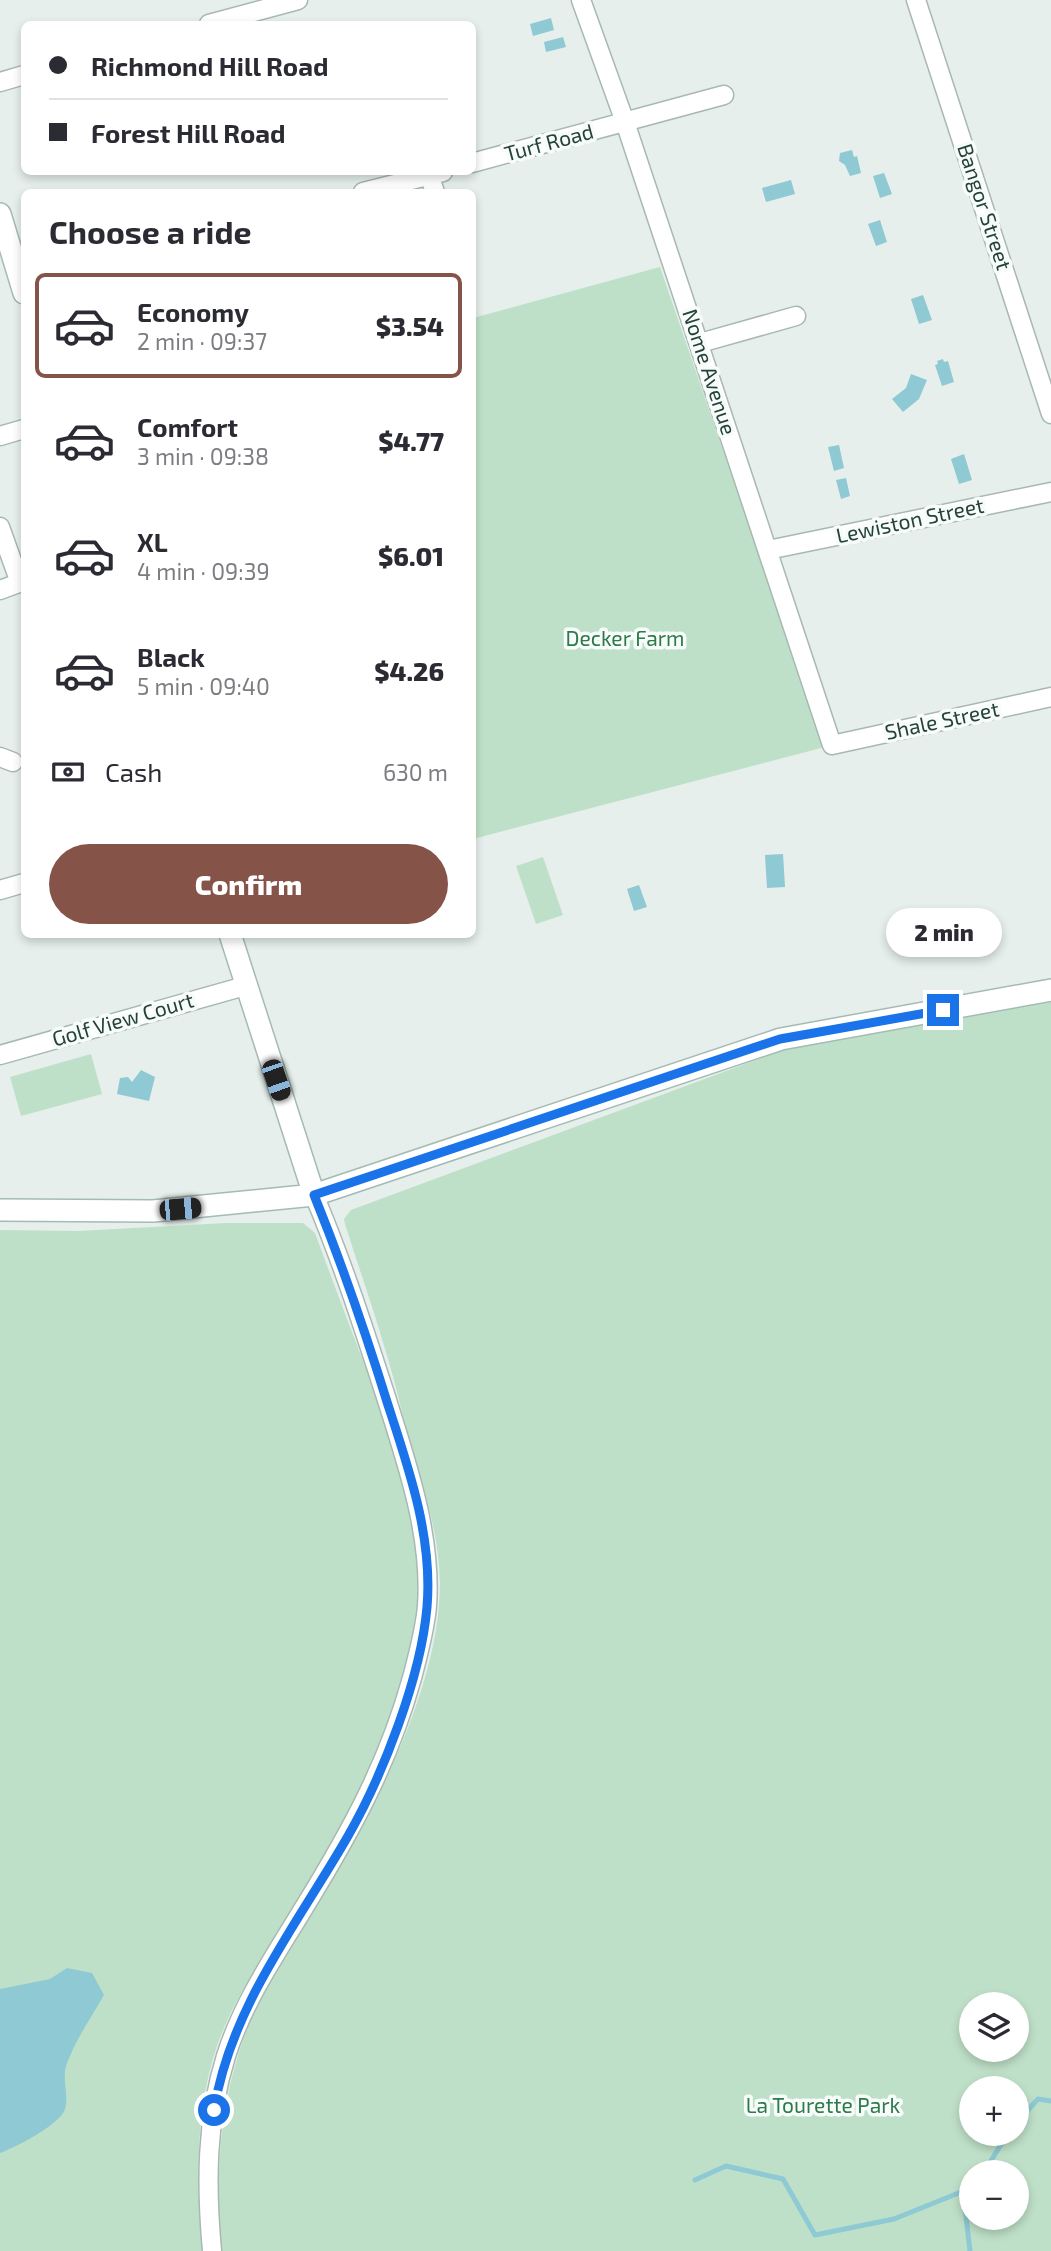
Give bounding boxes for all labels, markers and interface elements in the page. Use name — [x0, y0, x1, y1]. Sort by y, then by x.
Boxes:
text: Richmond Hill Road — [91, 50, 328, 81]
text: Forest Hill Road — [91, 117, 286, 148]
street label: Turf Road — [501, 118, 596, 165]
street label: Bangor Street — [953, 140, 1018, 273]
text: Choose a ride — [49, 212, 252, 250]
icon: car — [53, 294, 116, 357]
text: Economy — [137, 296, 249, 327]
street label: Nome Avenue — [678, 305, 743, 438]
text: $3.54 — [376, 310, 444, 341]
text: 2 min · 09:37 — [137, 327, 267, 355]
icon: car — [53, 409, 116, 472]
text: Comfort — [137, 411, 238, 442]
text: $4.77 — [378, 425, 444, 456]
text: 3 min · 09:38 — [137, 442, 269, 470]
street label: Lewiston Street — [834, 492, 986, 547]
icon: car — [53, 524, 116, 587]
text: XL — [137, 526, 168, 557]
text: $6.01 — [378, 540, 444, 571]
text: 4 min · 09:39 — [137, 557, 270, 585]
park label: Decker Farm — [566, 625, 685, 650]
icon: car — [53, 639, 116, 702]
text: Black — [137, 641, 205, 672]
text: $4.26 — [374, 655, 444, 686]
text: 5 min · 09:40 — [137, 672, 270, 700]
street label: Shale Street — [882, 695, 1001, 744]
icon: cash — [49, 753, 87, 791]
text: Cash — [105, 756, 162, 787]
text: 630 m — [383, 758, 448, 786]
button: Confirm — [49, 844, 448, 924]
callout: 2 min — [885, 908, 1001, 958]
text: 2 min — [914, 918, 974, 946]
street label: Golf View Court — [49, 986, 196, 1051]
route end — [927, 994, 959, 1026]
car — [260, 1057, 293, 1103]
car — [159, 1197, 202, 1221]
map controls — [959, 1992, 1029, 2230]
button: layers — [959, 1992, 1029, 2062]
button: + — [959, 2076, 1029, 2146]
park label: La Tourette Park — [746, 2092, 901, 2117]
route start — [198, 2094, 230, 2126]
button: − — [959, 2160, 1029, 2230]

